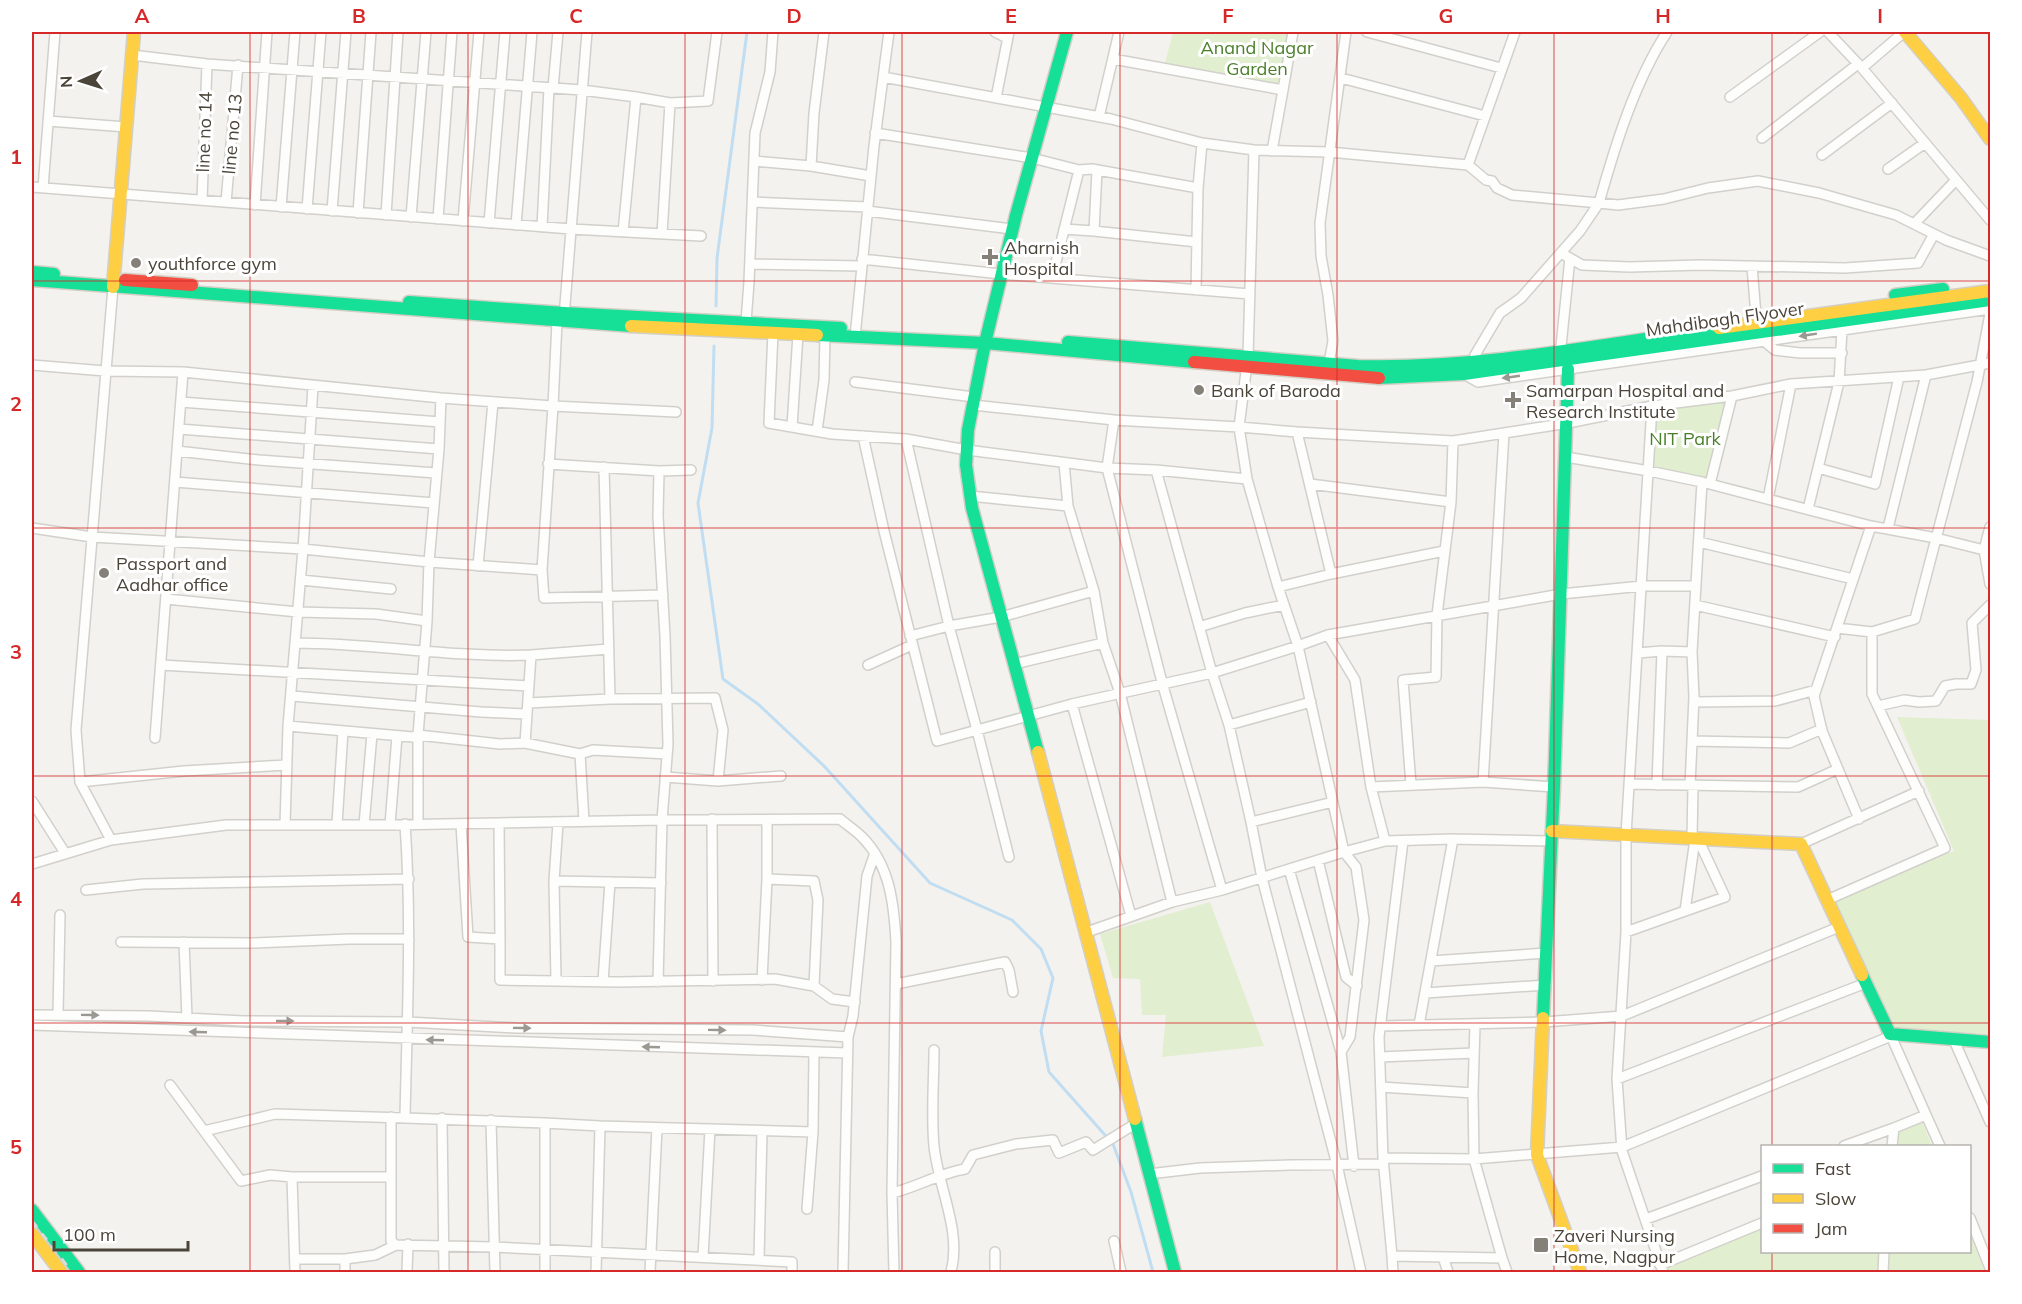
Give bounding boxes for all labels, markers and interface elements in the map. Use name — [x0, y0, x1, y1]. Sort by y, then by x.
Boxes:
text: A — [135, 3, 150, 28]
text: B — [352, 3, 366, 28]
text: C — [569, 3, 583, 28]
text: D — [786, 3, 802, 28]
text: E — [1005, 3, 1017, 28]
text: F — [1222, 3, 1234, 28]
text: G — [1439, 3, 1453, 28]
text: H — [1655, 3, 1671, 28]
text: I — [1877, 3, 1883, 28]
park label: Anand Nagar Garden — [1200, 36, 1314, 80]
north arrow — [51, 51, 111, 111]
text: N — [56, 75, 76, 88]
street label: line no 14 — [191, 91, 217, 173]
street label: line no 13 — [217, 93, 247, 175]
text: 1 — [10, 144, 22, 169]
place label: Aharnish Hospital — [1004, 236, 1079, 280]
marker: Aharnish Hospital — [981, 248, 999, 266]
place label: youthforce gym — [148, 252, 277, 275]
marker: youthforce gym — [129, 256, 143, 270]
street label: Mahdibagh Flyover — [1645, 296, 1806, 341]
one-way arrow — [1798, 330, 1817, 339]
one-way arrow — [1501, 373, 1520, 382]
place label: Bank of Baroda — [1211, 379, 1341, 402]
place label: Samarpan Hospital and Research Institute — [1526, 379, 1724, 423]
marker: Bank of Baroda — [1192, 383, 1206, 397]
text: 2 — [10, 391, 22, 416]
marker: Samarpan Hospital and Research Institute — [1504, 391, 1522, 409]
park label: NIT Park — [1649, 427, 1722, 450]
place label: Passport and Aadhar office — [116, 552, 228, 596]
marker: Passport and Aadhar office — [97, 566, 111, 580]
text: 3 — [10, 639, 22, 664]
text: 4 — [10, 886, 22, 911]
one-way arrow — [80, 1010, 99, 1020]
one-way arrow — [275, 1016, 294, 1026]
one-way arrow — [512, 1023, 531, 1033]
one-way arrow — [707, 1025, 726, 1034]
one-way arrow — [188, 1027, 207, 1036]
one-way arrow — [425, 1035, 444, 1045]
one-way arrow — [641, 1042, 660, 1051]
text: 5 — [10, 1134, 22, 1159]
legend — [1761, 1145, 1971, 1253]
text: Fast — [1815, 1157, 1851, 1180]
text: Slow — [1815, 1187, 1857, 1210]
scale bar — [54, 1214, 188, 1252]
text: Jam — [1815, 1217, 1848, 1240]
text: 100 m — [63, 1223, 116, 1246]
place label: Zaveri Nursing Home, Nagpur — [1554, 1224, 1676, 1268]
marker: Zaveri Nursing Home, Nagpur — [1532, 1236, 1550, 1254]

